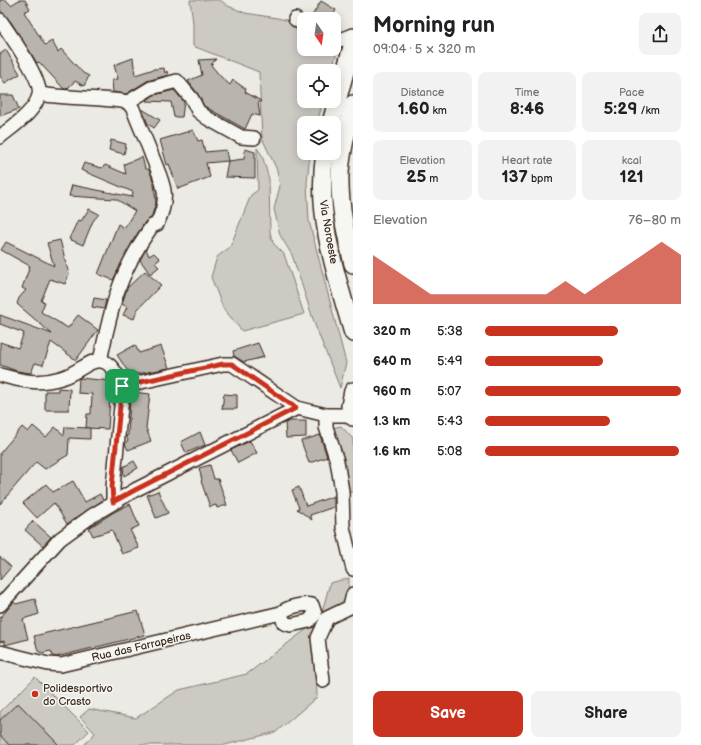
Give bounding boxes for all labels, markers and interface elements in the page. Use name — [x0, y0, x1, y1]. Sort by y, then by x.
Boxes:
north arrow — [297, 12, 341, 56]
map controls — [297, 12, 341, 160]
text: Morning run — [373, 12, 495, 39]
button: share — [639, 13, 681, 55]
text: 09:04 · 5 × 320 m — [373, 41, 476, 57]
button: locate — [297, 64, 341, 108]
text: Distance — [400, 86, 444, 99]
text: Time — [515, 86, 539, 99]
text: Pace — [619, 86, 644, 99]
text: 1.60 — [398, 99, 429, 119]
text: 8:46 — [510, 99, 544, 119]
text: 5:29 — [603, 99, 637, 119]
text: km — [429, 104, 447, 117]
text: /km — [637, 104, 660, 117]
button: layers — [297, 116, 341, 160]
text: Elevation — [399, 154, 445, 167]
text: Heart rate — [502, 154, 552, 167]
text: kcal — [622, 154, 642, 167]
text: 25 — [406, 167, 426, 187]
text: 137 — [501, 167, 528, 187]
text: 121 — [620, 167, 644, 187]
text: m — [426, 172, 438, 185]
text: bpm — [528, 172, 553, 185]
street label: Via Noroeste — [316, 199, 341, 266]
text: Elevation — [373, 212, 427, 228]
text: 76–80 m — [629, 212, 681, 228]
text: 320 m — [373, 323, 411, 339]
text: 5:38 — [437, 323, 463, 339]
text: 640 m — [373, 353, 411, 369]
text: 5:49 — [437, 353, 463, 369]
pin — [105, 369, 139, 403]
icon: arrive — [111, 375, 133, 397]
text: 960 m — [373, 383, 411, 399]
text: 5:07 — [437, 383, 461, 399]
text: 1.3 km — [373, 413, 410, 429]
text: 5:43 — [437, 413, 463, 429]
text: 1.6 km — [373, 443, 411, 459]
text: 5:08 — [437, 443, 462, 459]
street label: Rua das Farrapeiras — [90, 629, 193, 664]
place label: Polidesportivo do Crasto — [43, 682, 113, 708]
marker: Polidesportivo do Crasto — [30, 689, 40, 699]
button: Save — [373, 691, 523, 737]
button: Share — [531, 691, 681, 737]

